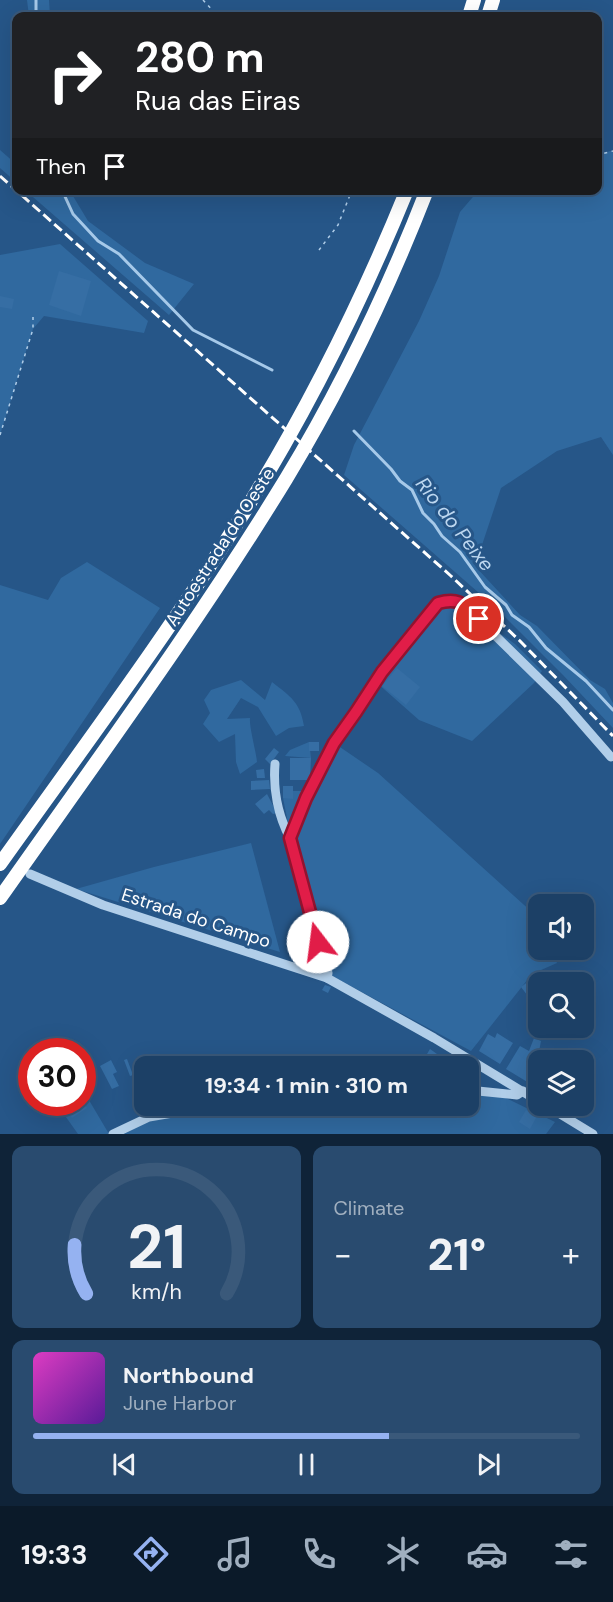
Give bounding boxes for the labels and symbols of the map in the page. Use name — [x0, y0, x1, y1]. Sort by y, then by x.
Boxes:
street label: Autoestrada do Oeste — [160, 463, 280, 631]
water label: Rio do Peixe — [410, 472, 500, 576]
pin — [453, 593, 504, 644]
street label: Estrada do Campo — [118, 883, 274, 953]
position arrow — [286, 910, 350, 974]
speed limit sign: 30 — [18, 1038, 96, 1116]

